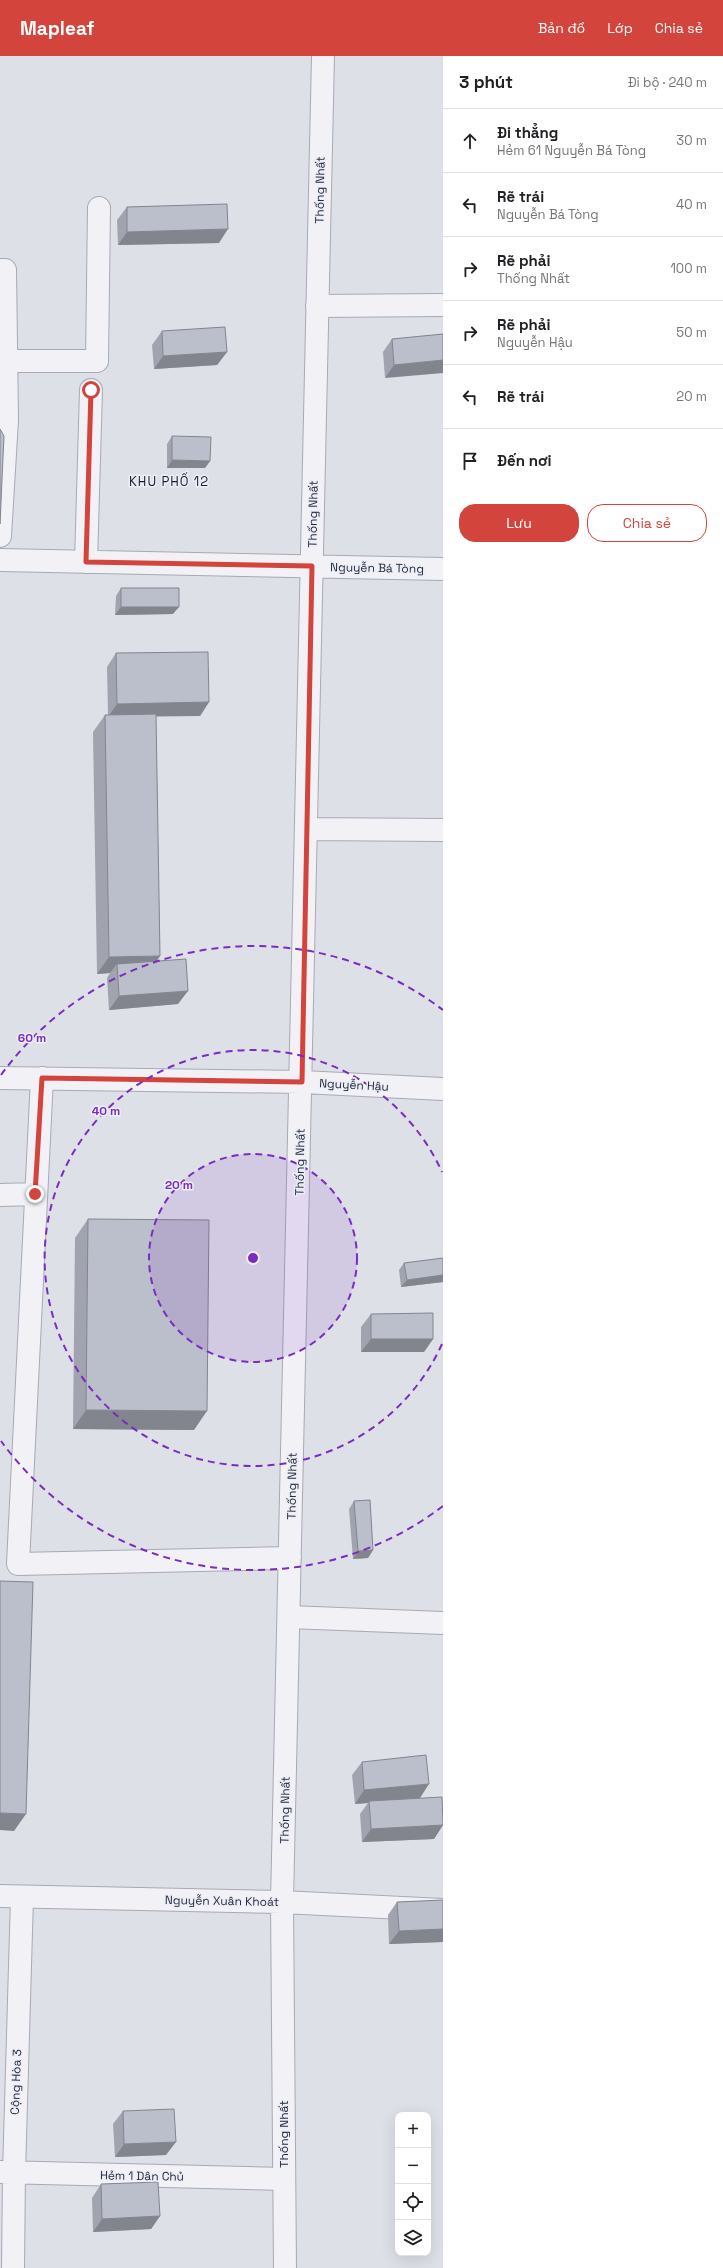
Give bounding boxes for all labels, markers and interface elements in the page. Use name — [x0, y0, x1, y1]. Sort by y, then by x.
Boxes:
text: Mapleaf — [20, 16, 94, 41]
text: Bản đồ — [538, 19, 585, 37]
text: Lớp — [607, 19, 633, 37]
text: Chia sẻ — [655, 19, 703, 37]
text: 3 phút — [459, 71, 513, 93]
text: Đi bộ · 240 m — [628, 74, 707, 91]
text: Đi thẳng — [497, 123, 558, 142]
icon: ahead — [459, 130, 481, 152]
text: 30 m — [676, 132, 707, 149]
text: Hẻm 61 Nguyễn Bá Tòng — [497, 142, 646, 159]
street label: Thống Nhất — [311, 156, 329, 224]
text: Rẽ trái — [497, 187, 544, 206]
icon: left — [459, 194, 481, 216]
text: 40 m — [676, 196, 707, 213]
text: Nguyễn Bá Tòng — [497, 206, 599, 223]
text: Rẽ phải — [497, 251, 550, 270]
icon: right — [459, 258, 481, 280]
text: 100 m — [670, 260, 707, 277]
text: Thống Nhất — [497, 270, 570, 287]
text: Rẽ phải — [497, 315, 550, 334]
icon: right — [459, 322, 481, 344]
text: 50 m — [676, 324, 707, 341]
text: Nguyễn Hậu — [497, 334, 573, 351]
route start — [82, 381, 100, 399]
icon: left — [459, 386, 481, 408]
text: Rẽ trái — [497, 387, 544, 406]
text: 20 m — [676, 388, 707, 405]
icon: arrive — [459, 450, 481, 472]
text: Đến nơi — [497, 451, 552, 470]
district label: KHU PHỐ 12 — [129, 472, 209, 490]
street label: Thống Nhất — [304, 480, 322, 548]
button: Lưu — [459, 504, 579, 542]
button: Chia sẻ — [587, 504, 707, 542]
street label: Nguyễn Bá Tòng — [330, 559, 424, 577]
text: 60 m — [18, 1030, 46, 1046]
street label: Nguyễn Hậu — [319, 1075, 389, 1095]
text: 40 m — [92, 1103, 120, 1119]
street label: Thống Nhất — [291, 1128, 309, 1196]
text: 20 m — [165, 1177, 193, 1193]
route end — [26, 1185, 44, 1203]
centre of rings — [246, 1251, 260, 1265]
street label: Thống Nhất — [283, 1452, 301, 1520]
street label: Thống Nhất — [276, 1776, 294, 1844]
street label: Nguyễn Xuân Khoát — [165, 1892, 279, 1910]
street label: Cộng Hòa 3 — [7, 2049, 25, 2115]
street label: Thống Nhất — [276, 2100, 292, 2168]
map controls — [395, 2112, 431, 2256]
button: + — [395, 2112, 431, 2148]
button: − — [395, 2148, 431, 2184]
street label: Hẻm 1 Dân Chủ — [100, 2167, 184, 2185]
button: locate — [395, 2184, 431, 2220]
button: layers — [395, 2220, 431, 2256]

